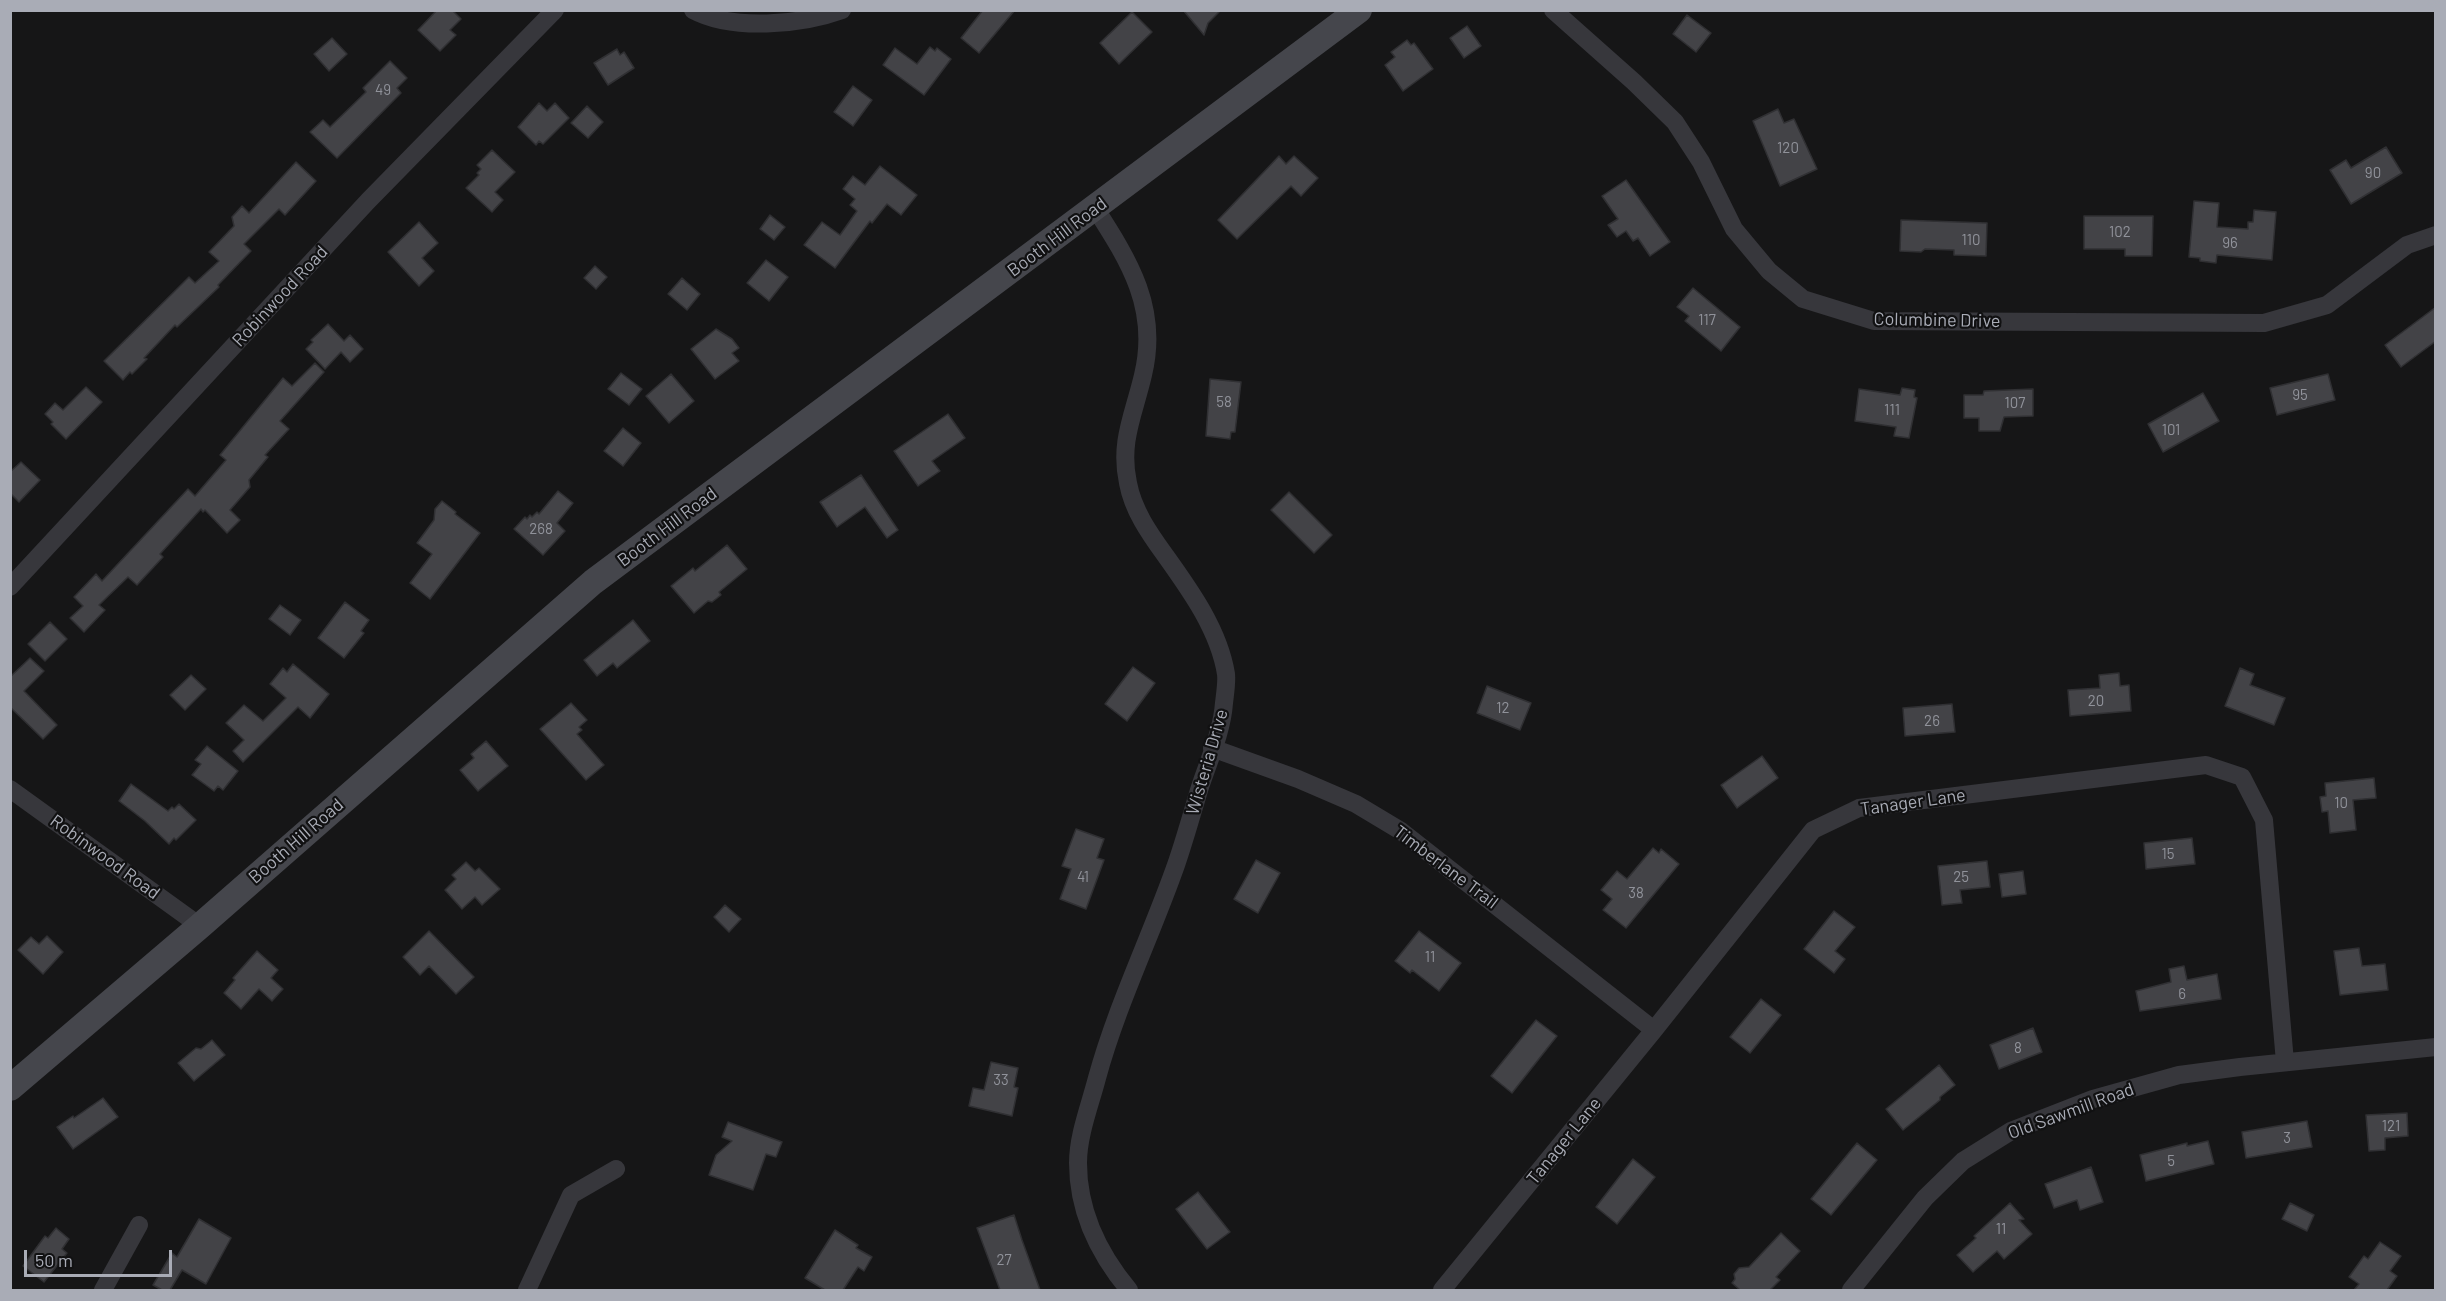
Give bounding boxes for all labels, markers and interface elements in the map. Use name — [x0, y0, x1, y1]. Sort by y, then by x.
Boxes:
house number: 49 — [375, 81, 391, 99]
house number: 120 — [1777, 139, 1799, 157]
house number: 90 — [2365, 164, 2381, 182]
street label: Booth Hill Road — [1003, 193, 1111, 281]
house number: 102 — [2109, 223, 2131, 241]
house number: 110 — [1961, 231, 1981, 249]
house number: 96 — [2222, 234, 2238, 252]
street label: Robinwood Road — [228, 241, 332, 351]
street label: Columbine Drive — [1873, 308, 2001, 332]
house number: 117 — [1698, 311, 1716, 329]
house number: 95 — [2292, 386, 2308, 404]
house number: 58 — [1216, 393, 1232, 411]
house number: 107 — [2005, 394, 2025, 412]
house number: 111 — [1884, 401, 1900, 419]
house number: 101 — [2162, 421, 2180, 439]
street label: Booth Hill Road — [613, 483, 721, 571]
house number: 268 — [529, 520, 553, 538]
house number: 20 — [2088, 692, 2104, 710]
house number: 12 — [1496, 699, 1510, 717]
street label: Wisteria Drive — [1182, 707, 1232, 817]
house number: 26 — [1924, 712, 1940, 730]
street label: Tanager Lane — [1859, 784, 1967, 820]
street label: Booth Hill Road — [244, 794, 348, 888]
house number: 10 — [2334, 794, 2348, 812]
street label: Robinwood Road — [46, 810, 164, 904]
street label: Timberlane Trail — [1390, 821, 1502, 913]
house number: 15 — [2162, 845, 2174, 863]
house number: 41 — [1077, 868, 1089, 886]
house number: 25 — [1953, 868, 1969, 886]
house number: 38 — [1628, 884, 1644, 902]
house number: 11 — [1425, 948, 1435, 966]
house number: 6 — [2178, 985, 2186, 1003]
house number: 8 — [2014, 1039, 2022, 1057]
house number: 33 — [993, 1071, 1009, 1089]
street label: Old Sawmill Road — [2005, 1078, 2137, 1144]
street label: Tanager Lane — [1522, 1093, 1606, 1189]
house number: 121 — [2382, 1117, 2400, 1135]
house number: 3 — [2283, 1129, 2291, 1147]
house number: 5 — [2167, 1152, 2175, 1170]
house number: 11 — [1996, 1220, 2006, 1238]
scale bar — [27, 1238, 176, 1276]
text: 50 m — [35, 1249, 73, 1271]
house number: 27 — [996, 1251, 1012, 1269]

